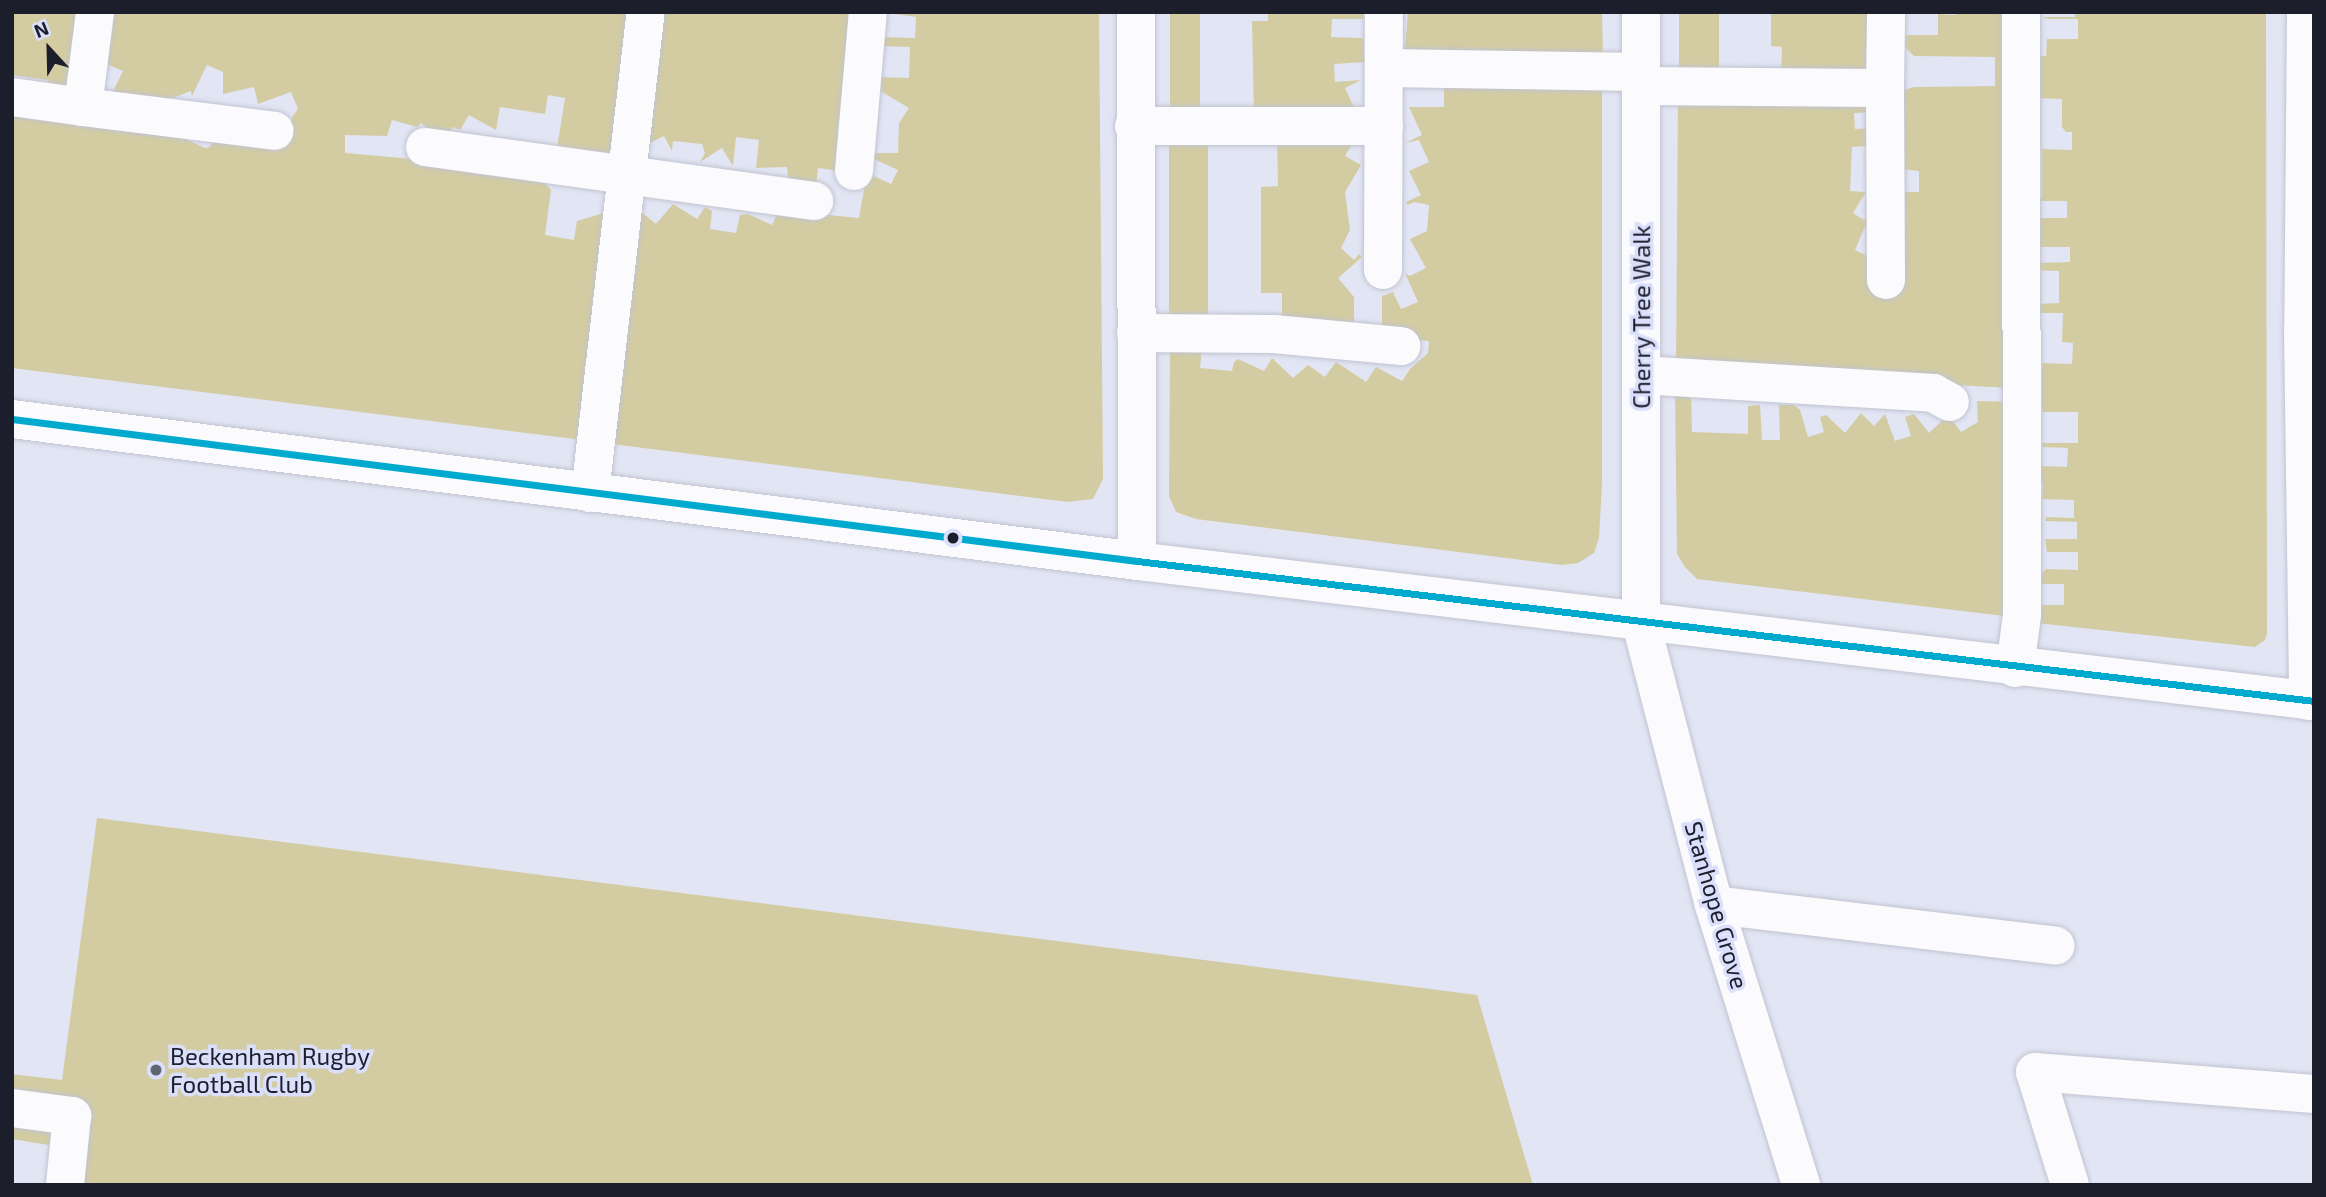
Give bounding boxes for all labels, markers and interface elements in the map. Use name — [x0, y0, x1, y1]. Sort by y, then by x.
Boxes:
north arrow — [14, 14, 84, 84]
text: N — [30, 16, 52, 42]
street label: Cherry Tree Walk — [1627, 225, 1655, 409]
unlabelled marker — [946, 531, 960, 545]
street label: Stanhope Grove — [1679, 818, 1755, 992]
place label: Beckenham Rugby Football Club — [170, 1042, 370, 1098]
marker: Beckenham Rugby Football Club — [148, 1062, 164, 1078]

